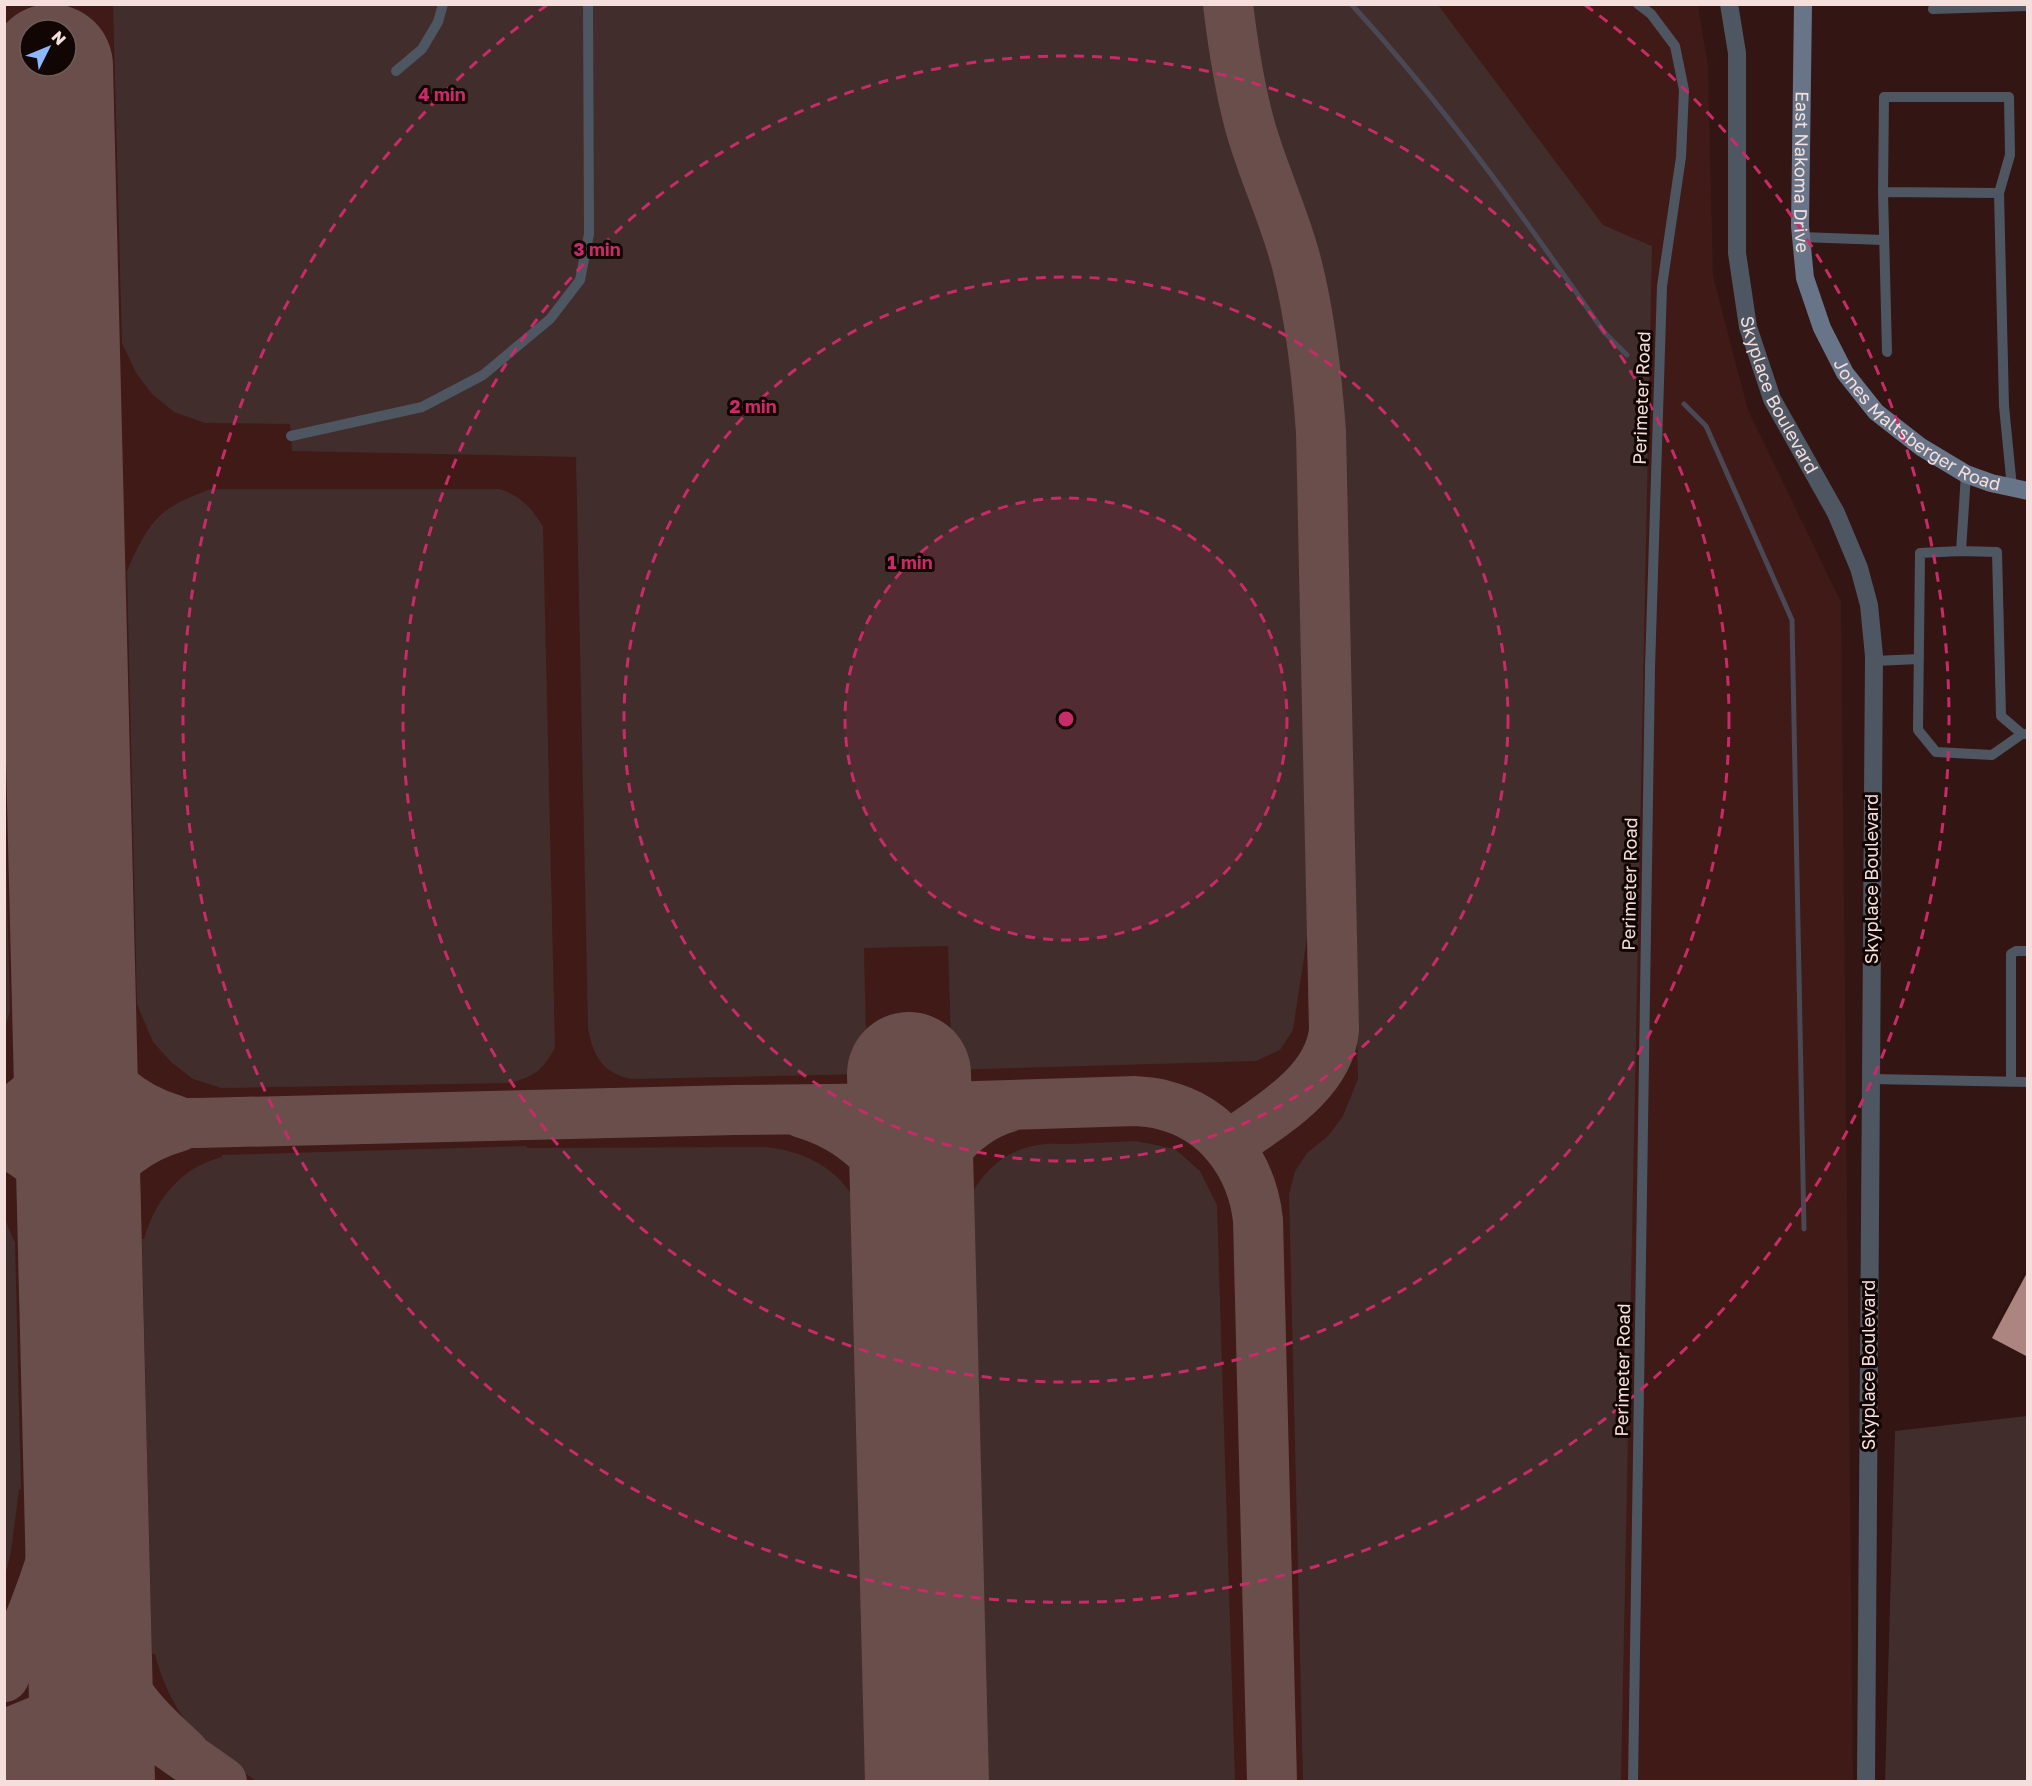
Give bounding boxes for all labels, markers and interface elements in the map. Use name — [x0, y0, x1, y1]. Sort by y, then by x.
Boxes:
north arrow — [18, 18, 78, 78]
text: N — [48, 26, 70, 49]
text: 4 min — [418, 83, 466, 105]
street label: East Nakoma Drive — [1790, 91, 1815, 254]
text: 3 min — [573, 238, 621, 260]
street label: Skyplace Boulevard — [1737, 314, 1824, 477]
street label: Perimeter Road — [1628, 331, 1654, 465]
street label: Jones Maltsberger Road — [1830, 355, 2003, 495]
text: 2 min — [729, 395, 777, 417]
text: 1 min — [887, 551, 933, 573]
centre of rings — [1056, 709, 1076, 729]
street label: Skyplace Boulevard — [1860, 794, 1882, 964]
street label: Perimeter Road — [1617, 817, 1641, 951]
street label: Skyplace Boulevard — [1857, 1280, 1879, 1450]
street label: Perimeter Road — [1610, 1303, 1634, 1437]

